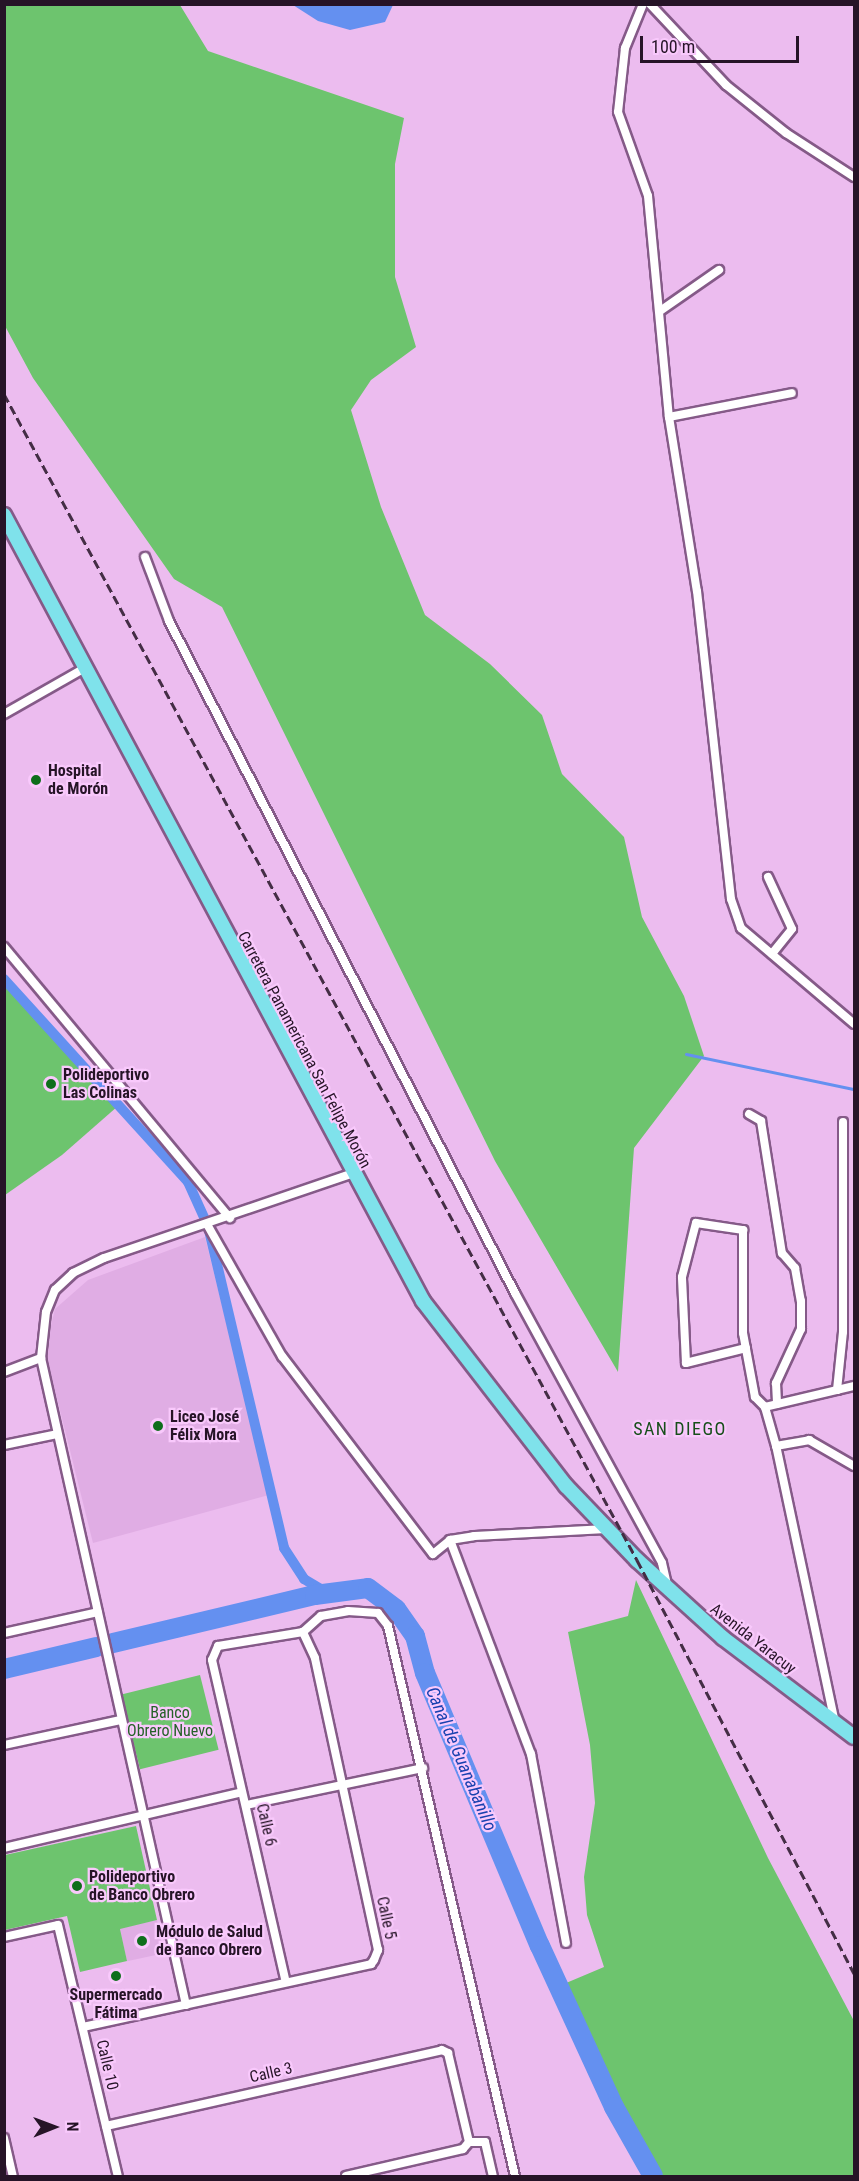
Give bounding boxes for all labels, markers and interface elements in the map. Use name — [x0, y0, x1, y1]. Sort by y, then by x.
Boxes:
scale bar — [643, 24, 802, 62]
text: 100 m — [651, 36, 695, 57]
place label: Hospital de Morón — [48, 761, 108, 799]
marker: Hospital de Morón — [29, 773, 43, 787]
street label: Carretera Panamericana San Felipe Morón — [233, 928, 375, 1172]
place label: Polideportivo Las Colinas — [63, 1065, 149, 1103]
marker: Polideportivo Las Colinas — [44, 1077, 58, 1091]
place label: Liceo José Félix Mora — [170, 1407, 239, 1445]
district label: SAN DIEGO — [633, 1418, 727, 1440]
marker: Liceo José Félix Mora — [151, 1419, 165, 1433]
street label: Avenida Yaracuy — [706, 1600, 800, 1678]
water label: Canal de Guanabanillo — [421, 1684, 501, 1834]
park label: Banco Obrero Nuevo — [127, 1703, 213, 1741]
street label: Calle 6 — [252, 1802, 280, 1848]
place label: Polideportivo de Banco Obrero — [89, 1867, 195, 1905]
marker: Polideportivo de Banco Obrero — [70, 1879, 84, 1893]
street label: Calle 5 — [372, 1895, 400, 1941]
place label: Módulo de Salud de Banco Obrero — [156, 1922, 263, 1960]
marker: Módulo de Salud de Banco Obrero — [133, 1932, 151, 1950]
marker: Supermercado Fátima — [109, 1969, 123, 1983]
place label: Supermercado Fátima — [70, 1985, 162, 2023]
street label: Calle 10 — [92, 2038, 122, 2092]
street label: Calle 3 — [248, 2059, 294, 2087]
north arrow — [24, 2097, 84, 2157]
text: N — [63, 2122, 82, 2132]

